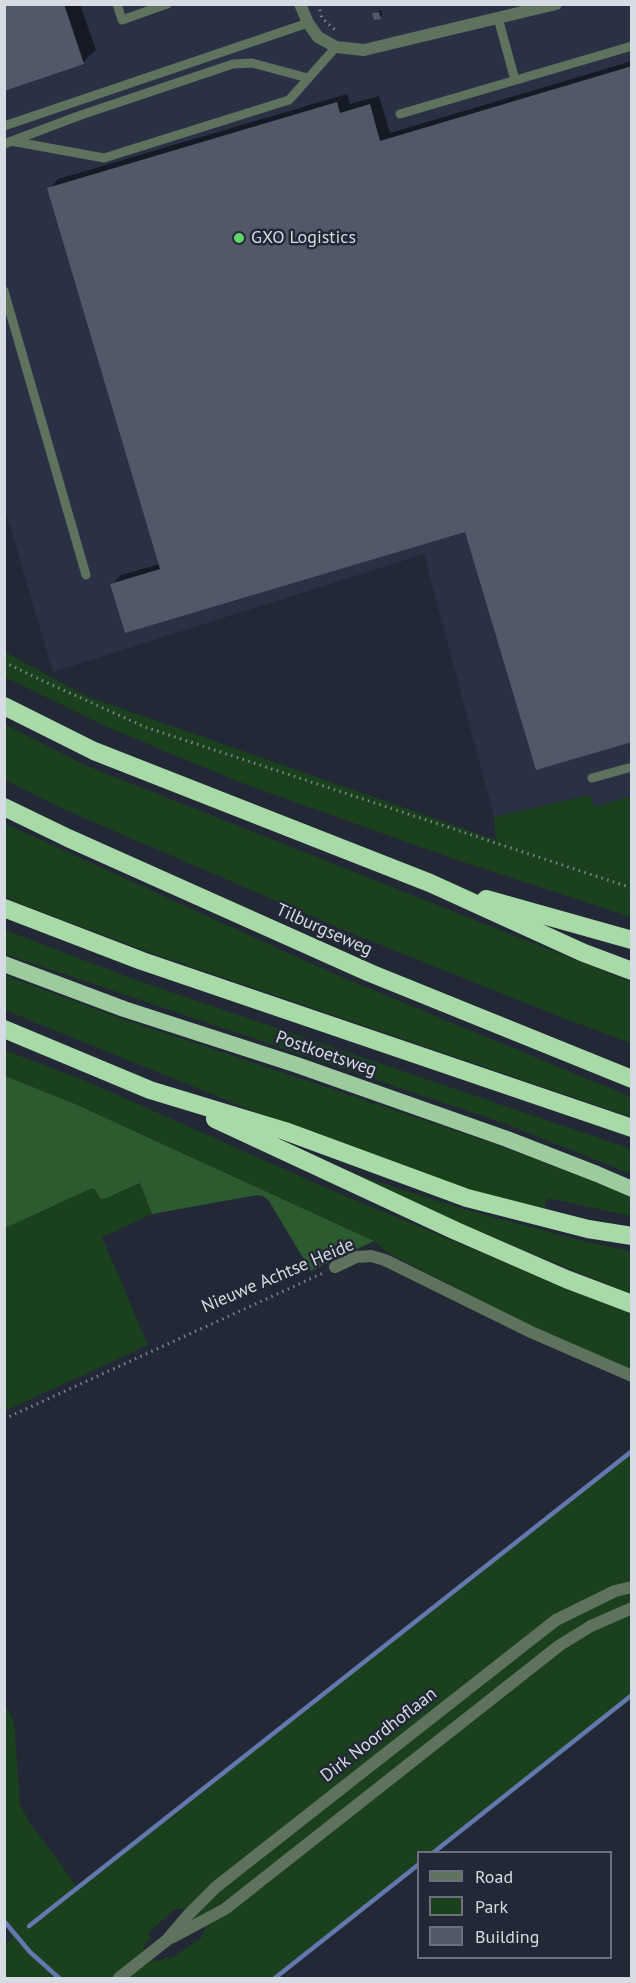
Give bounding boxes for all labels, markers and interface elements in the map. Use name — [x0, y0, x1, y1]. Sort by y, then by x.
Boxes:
place label: GXO Logistics — [251, 227, 356, 249]
marker: GXO Logistics — [232, 231, 246, 245]
street label: Tilburgseweg — [272, 899, 376, 961]
street label: Postkoetsweg — [273, 1027, 379, 1081]
street label: Nieuwe Achtse Heide — [199, 1234, 357, 1318]
street label: Dirk Noordhoflaan — [317, 1683, 441, 1787]
legend — [417, 1851, 612, 1959]
text: Road — [475, 1865, 513, 1888]
text: Park — [475, 1895, 508, 1918]
text: Building — [475, 1925, 539, 1948]

